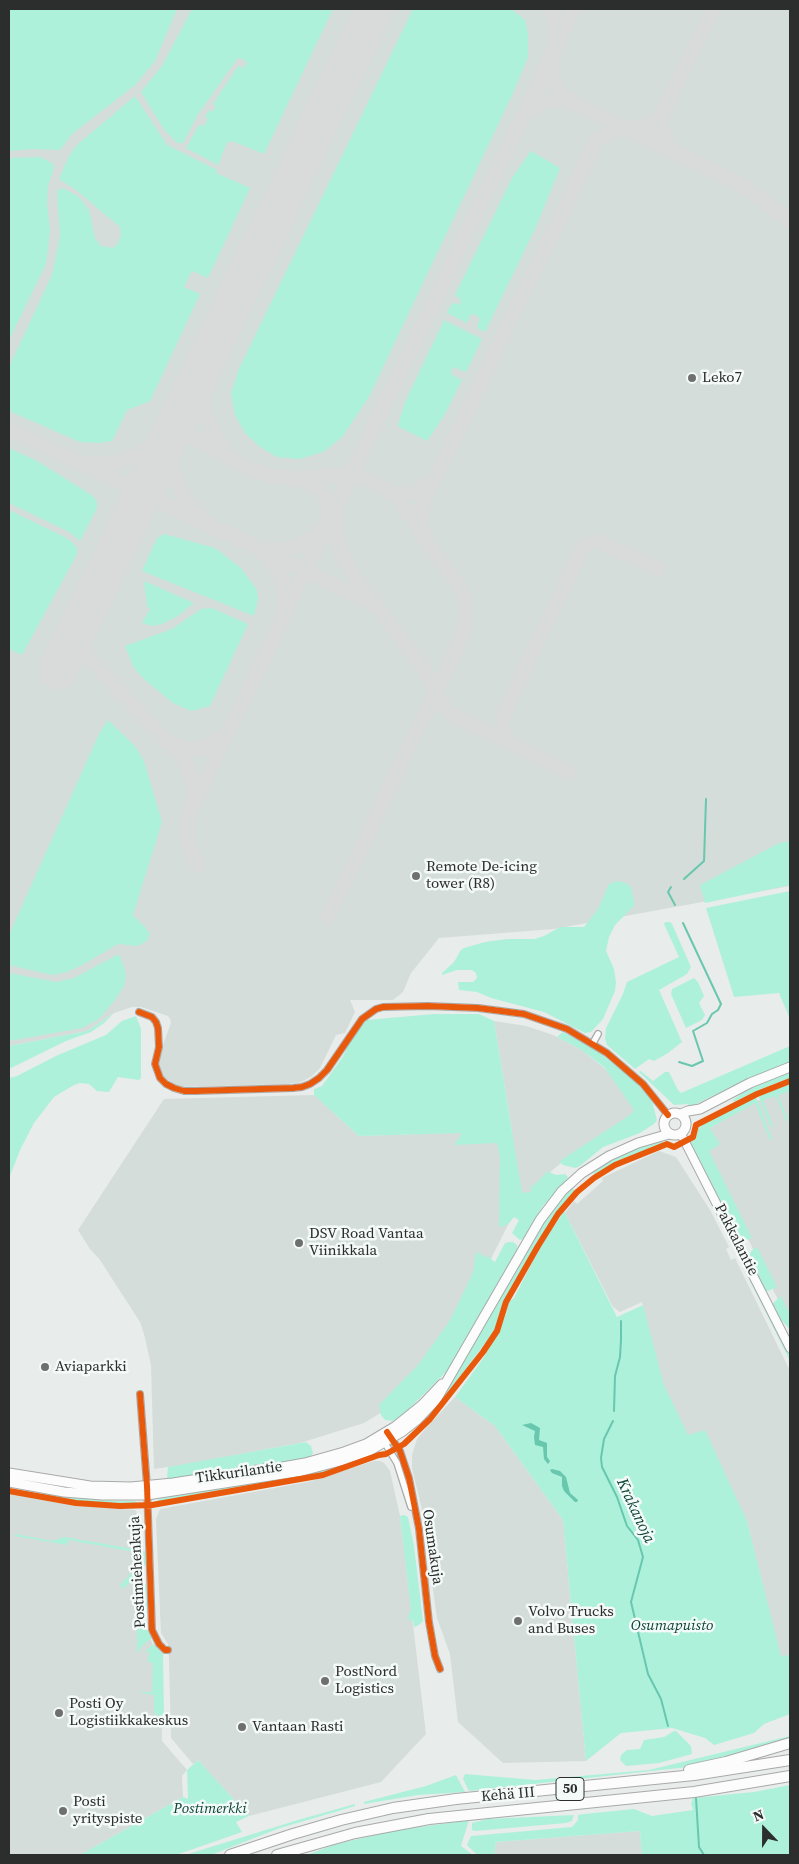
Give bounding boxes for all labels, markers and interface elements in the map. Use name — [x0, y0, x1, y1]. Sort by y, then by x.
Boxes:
place label: Leko7 — [702, 369, 742, 387]
marker: Leko7 — [686, 372, 698, 384]
place label: Remote De-icing tower (R8) — [426, 858, 537, 893]
marker: Remote De-icing tower (R8) — [410, 870, 422, 882]
street label: Pakkalantie — [710, 1201, 762, 1279]
place label: DSV Road Vantaa Viinikkala — [309, 1225, 424, 1260]
marker: DSV Road Vantaa Viinikkala — [293, 1237, 305, 1249]
place label: Aviaparkki — [55, 1358, 127, 1376]
marker: Aviaparkki — [39, 1361, 51, 1373]
street label: Tikkurilantie — [194, 1458, 284, 1488]
water label: Krakanoja — [612, 1476, 658, 1546]
street label: Osumakuja — [418, 1508, 446, 1586]
street label: Postimiehenkuja — [126, 1515, 150, 1629]
place label: Volvo Trucks and Buses — [528, 1603, 614, 1638]
marker: Volvo Trucks and Buses — [512, 1615, 524, 1627]
park label: Osumapuisto — [631, 1617, 713, 1635]
place label: PostNord Logistics — [335, 1663, 397, 1698]
marker: PostNord Logistics — [319, 1675, 331, 1687]
place label: Posti Oy Logistiikkakeskus — [69, 1695, 188, 1730]
marker: Posti Oy Logistiikkakeskus — [53, 1707, 65, 1719]
place label: Vantaan Rasti — [252, 1718, 343, 1736]
marker: Vantaan Rasti — [236, 1721, 248, 1733]
road number: 50 — [556, 1778, 584, 1800]
street label: Kehä III — [480, 1784, 536, 1806]
place label: Posti yrityspiste — [73, 1793, 143, 1828]
park label: Postimerkki — [173, 1800, 247, 1818]
north arrow — [739, 1804, 789, 1854]
text: N — [750, 1804, 767, 1826]
marker: Posti yrityspiste — [57, 1805, 69, 1817]

